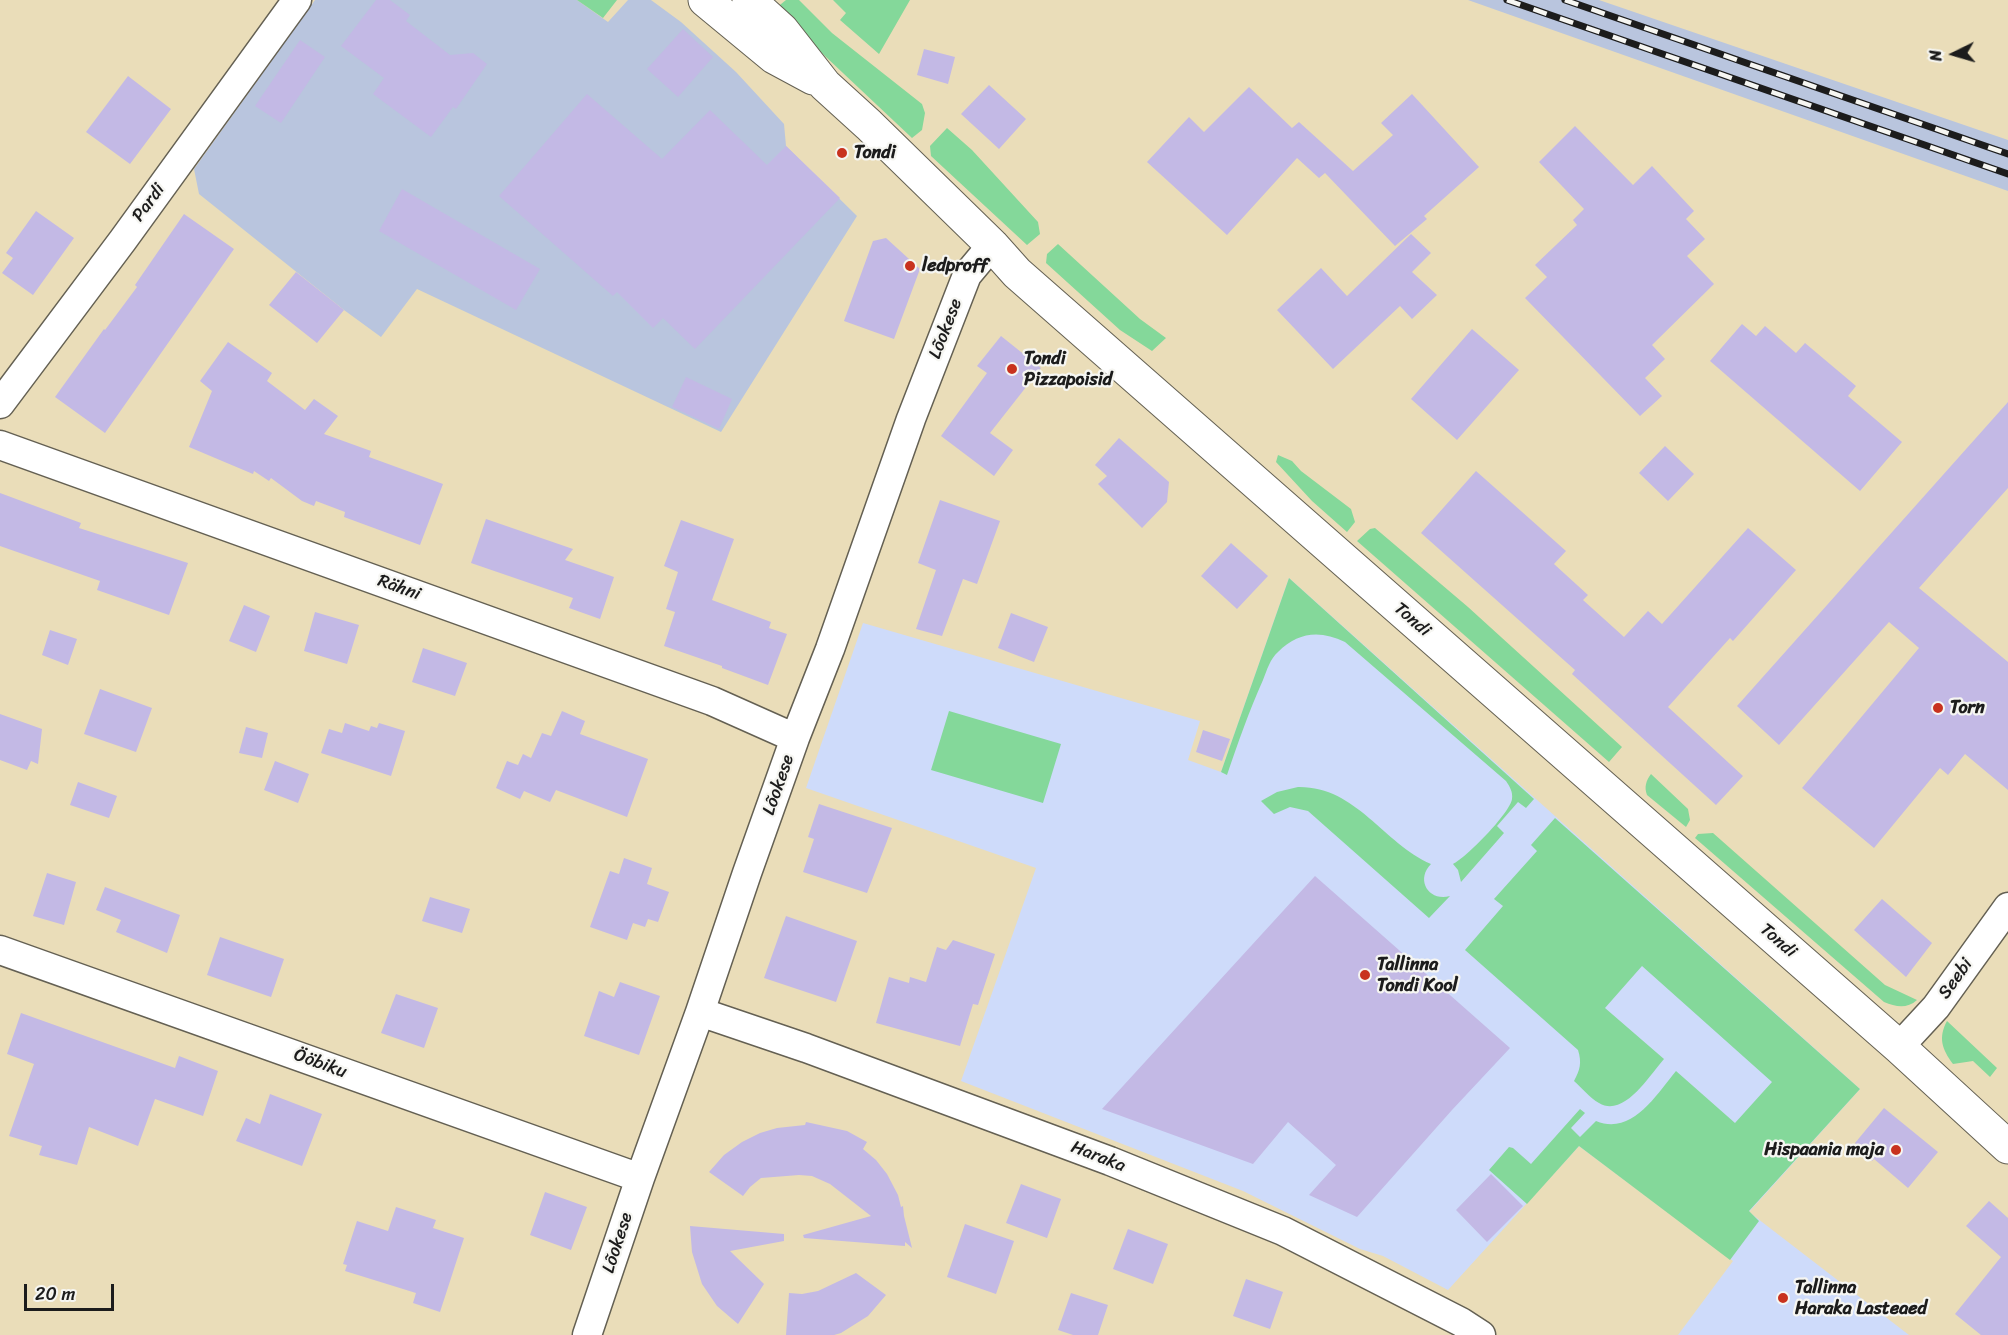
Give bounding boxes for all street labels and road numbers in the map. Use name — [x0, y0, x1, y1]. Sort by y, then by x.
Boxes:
street label: Pardi — [128, 180, 170, 226]
street label: Lõokese — [925, 296, 967, 362]
street label: Rähni — [375, 570, 423, 606]
street label: Tondi — [1389, 598, 1435, 642]
street label: Lõokese — [759, 752, 799, 818]
street label: Tondi — [1755, 919, 1801, 963]
street label: Seebi — [1934, 955, 1978, 1003]
street label: Ööbiku — [291, 1044, 349, 1084]
street label: Haraka — [1068, 1137, 1128, 1177]
street label: Lõokese — [598, 1210, 638, 1276]

